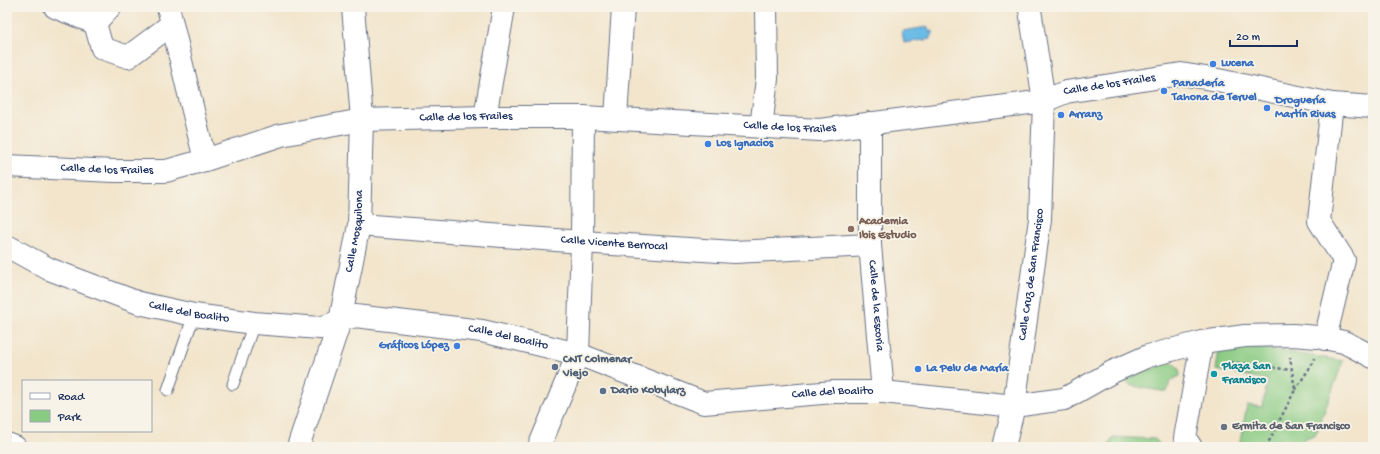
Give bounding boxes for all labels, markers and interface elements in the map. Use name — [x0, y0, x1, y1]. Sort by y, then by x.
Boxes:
scale bar — [1230, 22, 1297, 48]
text: 20 m — [1236, 31, 1261, 45]
place label: Lucena — [1221, 57, 1255, 71]
marker: Lucena — [1208, 59, 1218, 69]
street label: Calle de los Frailes — [1063, 71, 1157, 99]
place label: Panadería Tahona de Teruel — [1171, 77, 1257, 105]
marker: Panadería Tahona de Teruel — [1159, 86, 1169, 96]
place label: Droguería Martín Rivas — [1274, 94, 1336, 122]
marker: Droguería Martín Rivas — [1262, 103, 1272, 113]
place label: Arranz — [1068, 108, 1103, 122]
street label: Calle de los Frailes — [419, 110, 513, 126]
marker: Arranz — [1056, 110, 1066, 120]
street label: Calle de los Frailes — [743, 119, 837, 137]
place label: Los Ignacios — [716, 137, 774, 151]
marker: Los Ignacios — [703, 139, 713, 149]
street label: Calle de los Frailes — [60, 162, 154, 178]
street label: Calle Mosquilona — [343, 190, 367, 274]
street label: Calle Cruz de San Francisco — [1016, 208, 1047, 341]
place label: Academia Ibis Estudio — [858, 215, 917, 243]
marker: Academia Ibis Estudio — [846, 224, 856, 234]
street label: Calle Vicente Berrocal — [560, 233, 669, 255]
street label: Calle de la Escoria — [864, 260, 886, 352]
street label: Calle del Boalito — [147, 298, 230, 327]
street label: Calle del Boalito — [467, 322, 550, 354]
place label: Gráficos López — [379, 339, 450, 353]
marker: Gráficos López — [452, 341, 462, 351]
place label: CNT Colmenar Viejo — [562, 353, 633, 381]
place label: Plaza San Francisco — [1221, 360, 1271, 388]
marker: CNT Colmenar Viejo — [550, 362, 560, 372]
place label: La Pelu de María — [926, 362, 1010, 376]
marker: La Pelu de María — [913, 364, 923, 374]
marker: Plaza San Francisco — [1209, 369, 1219, 379]
legend — [22, 380, 152, 432]
place label: Dario Kobylarz — [610, 384, 686, 398]
street label: Calle del Boalito — [791, 385, 874, 403]
marker: Dario Kobylarz — [598, 386, 608, 396]
text: Road — [58, 391, 85, 405]
text: Park — [57, 411, 83, 425]
place label: Ermita de San Francisco — [1231, 420, 1351, 434]
marker: Ermita de San Francisco — [1219, 422, 1229, 432]

